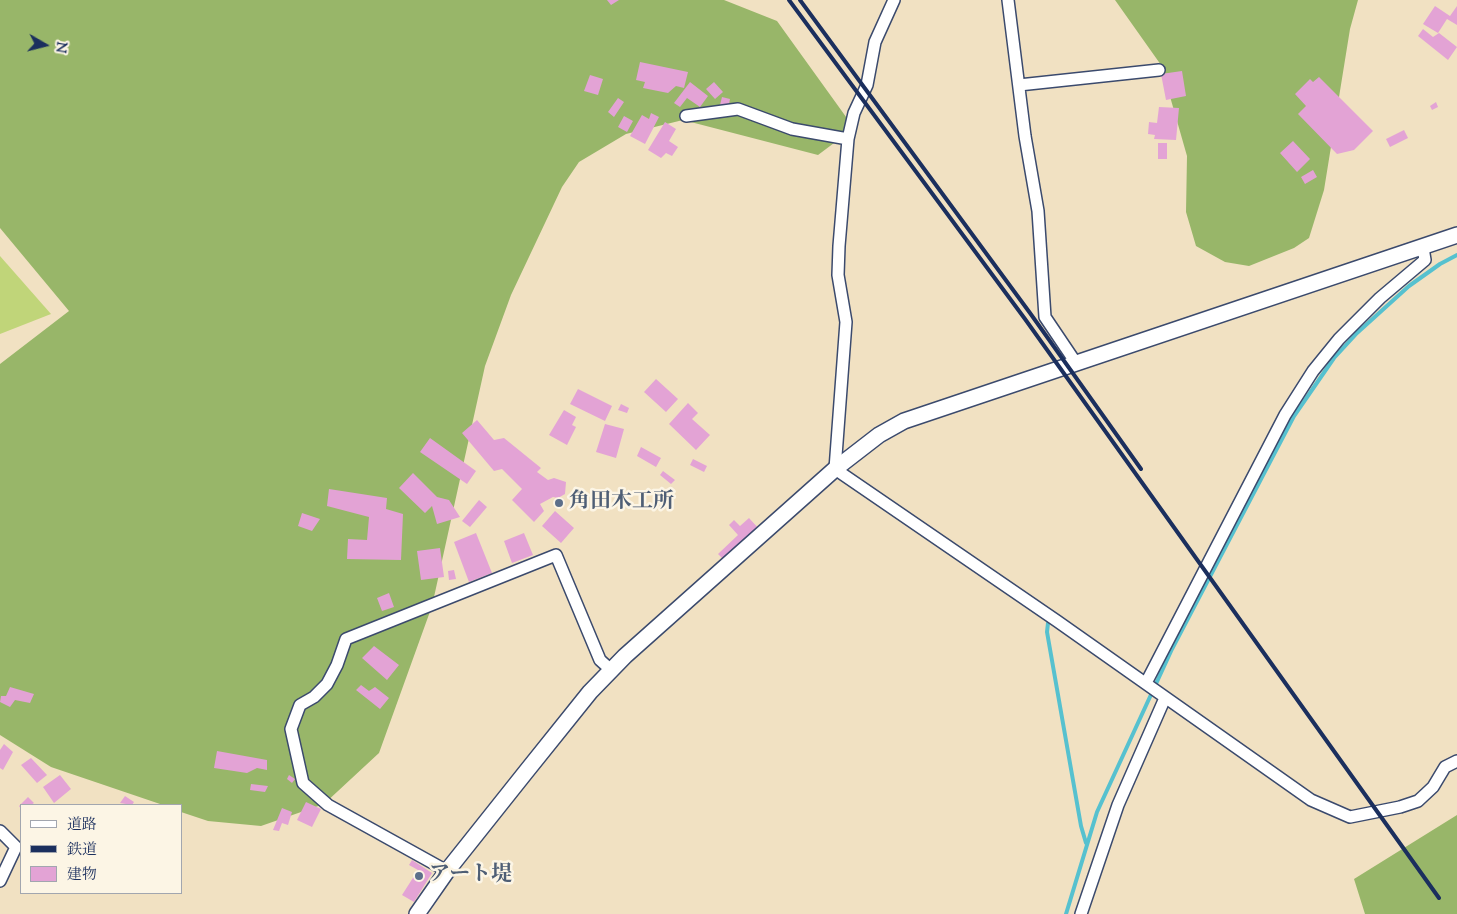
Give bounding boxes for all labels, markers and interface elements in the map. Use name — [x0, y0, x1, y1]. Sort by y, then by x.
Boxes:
north arrow — [20, 20, 70, 70]
text: N — [49, 40, 71, 54]
place label: 角田木工所 — [569, 490, 674, 516]
marker: 角田木工所 — [553, 497, 565, 509]
legend — [20, 804, 182, 894]
text: 道路 — [67, 815, 97, 836]
text: 鉄道 — [67, 840, 97, 861]
place label: アート堤 — [429, 863, 512, 889]
text: 建物 — [67, 865, 97, 886]
marker: アート堤 — [413, 870, 425, 882]

